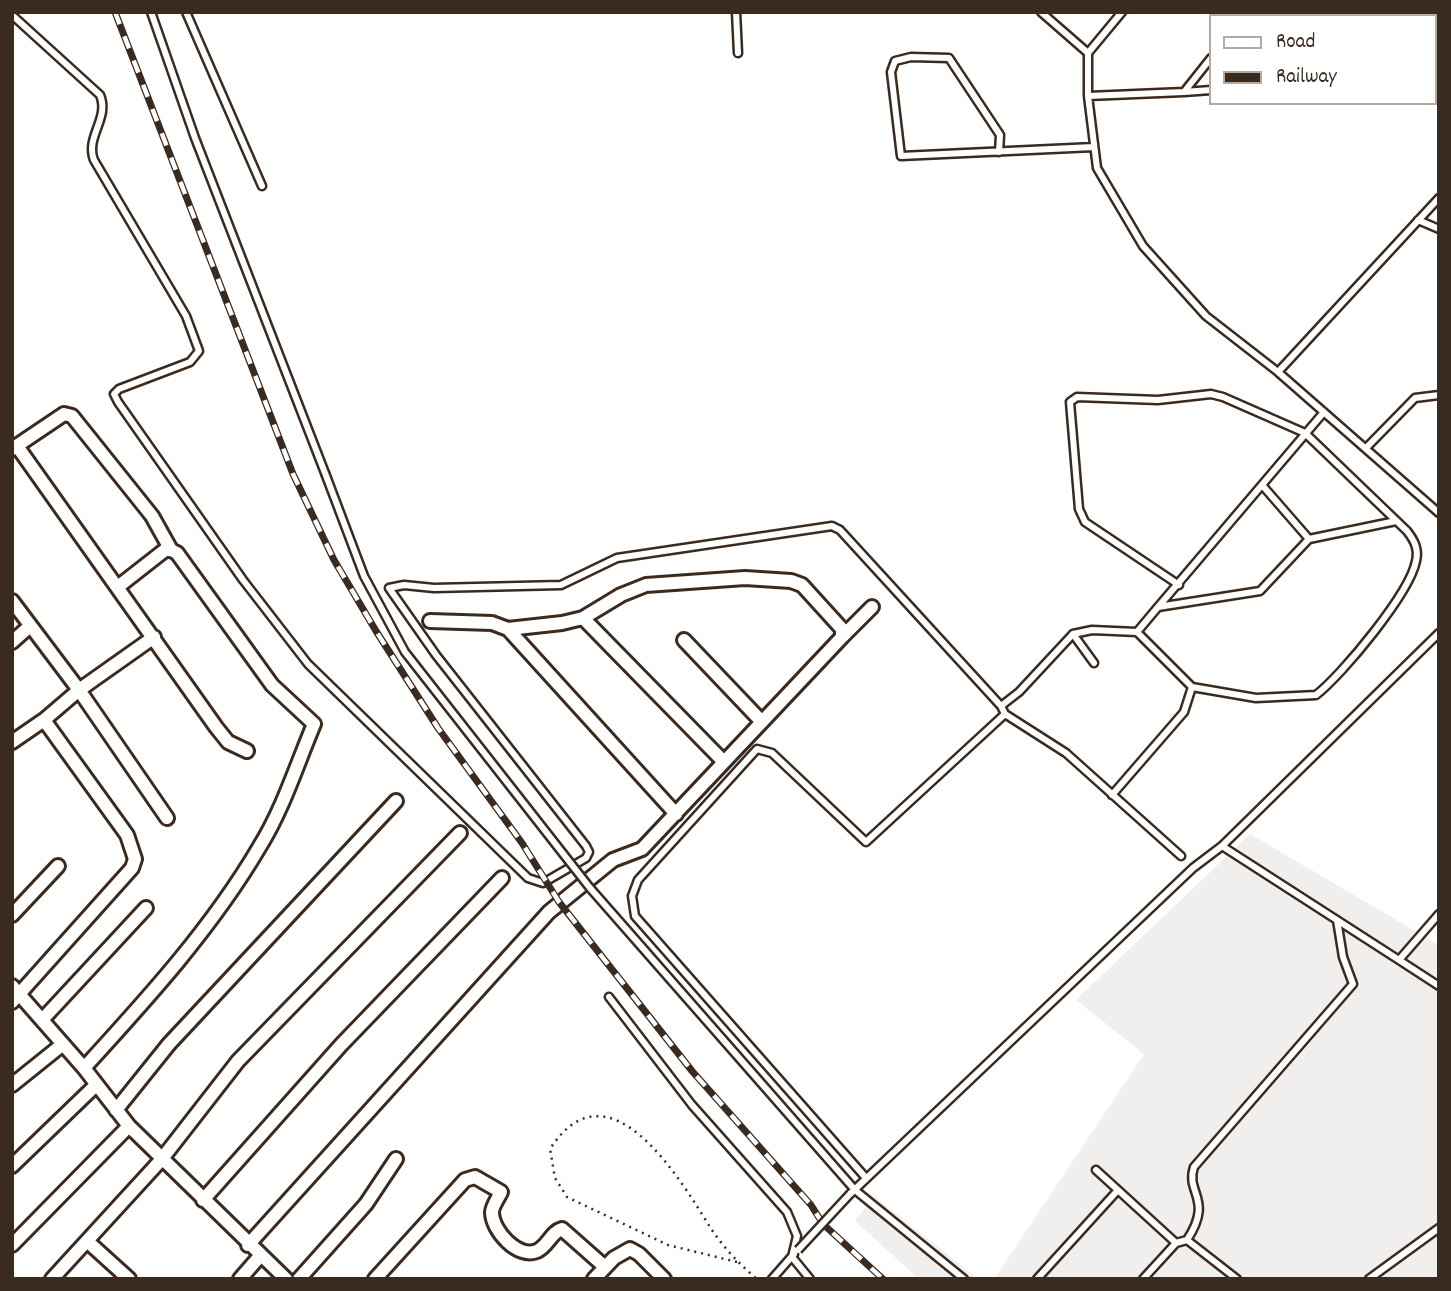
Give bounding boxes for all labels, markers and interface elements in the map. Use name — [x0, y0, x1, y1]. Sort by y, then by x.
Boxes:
legend — [1210, 14, 1437, 105]
text: Road — [1276, 28, 1315, 58]
text: Railway — [1276, 63, 1337, 93]

